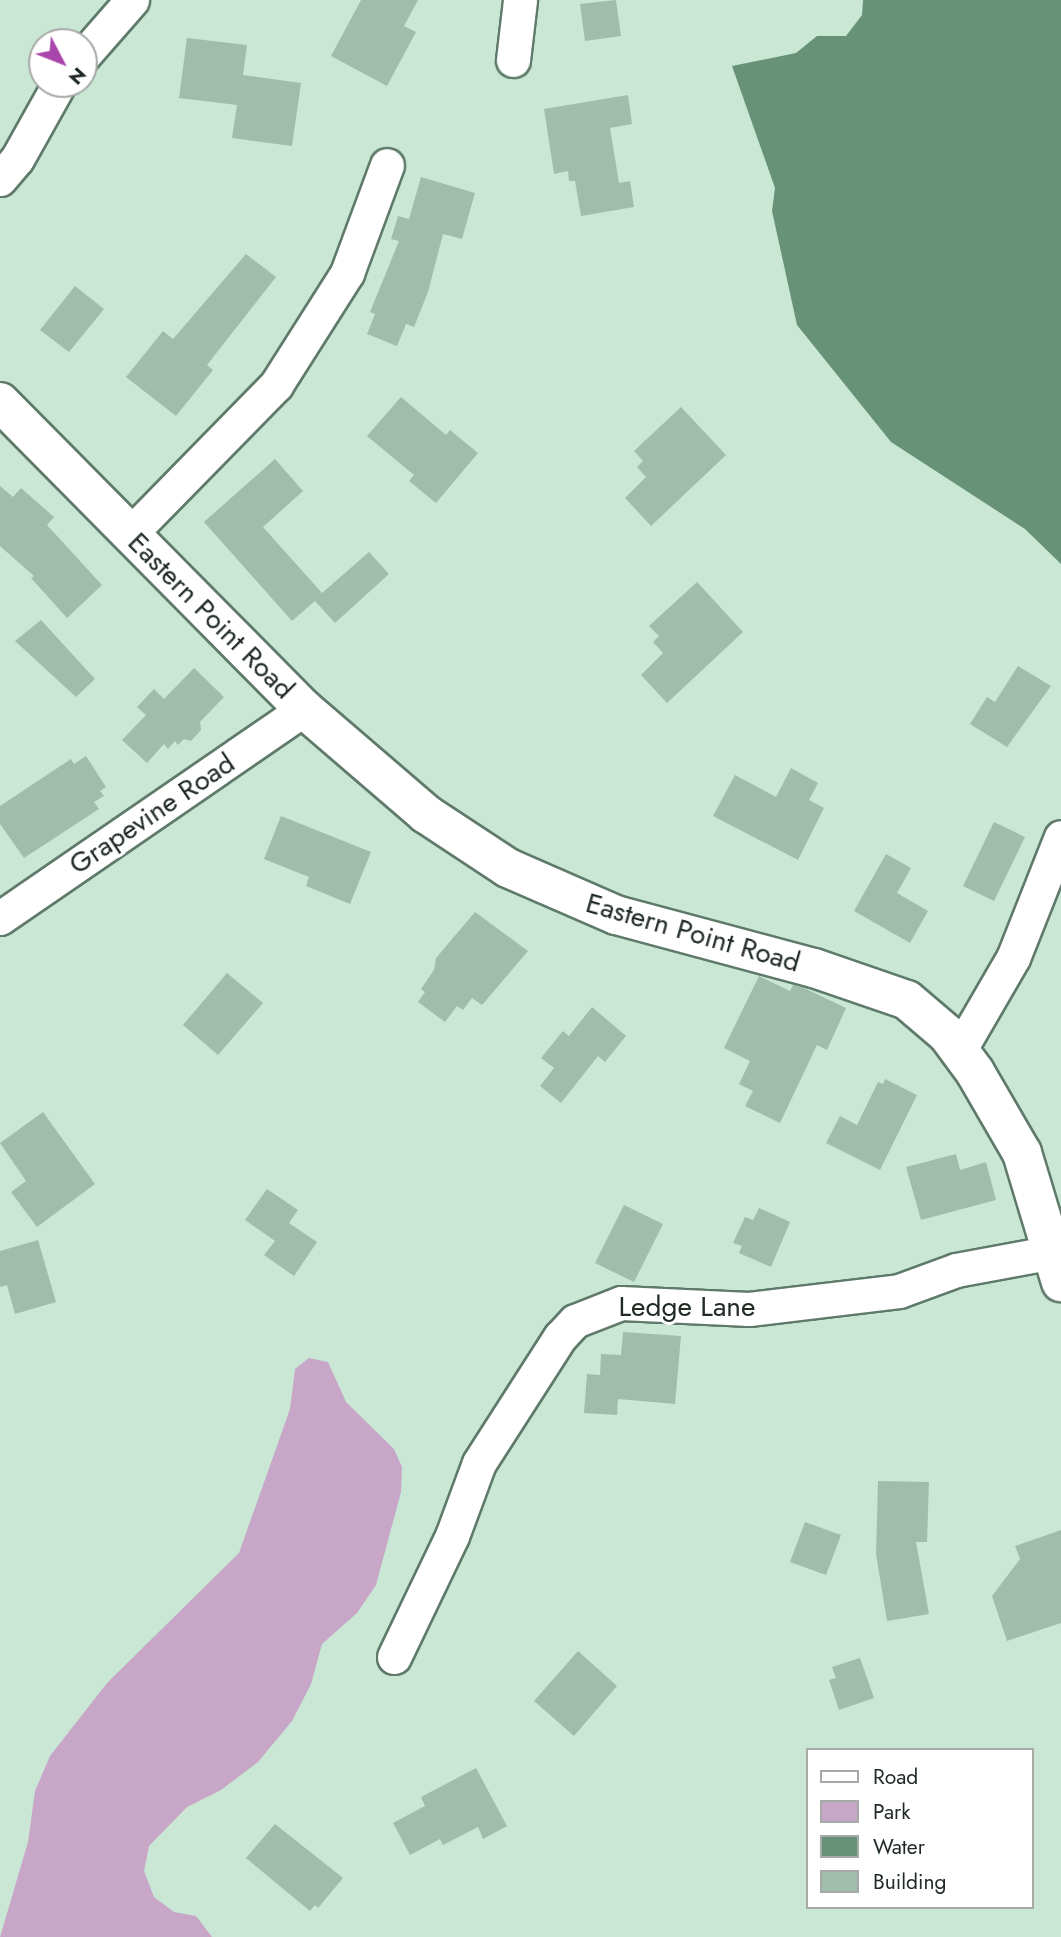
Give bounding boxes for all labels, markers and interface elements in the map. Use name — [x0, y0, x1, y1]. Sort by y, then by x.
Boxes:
north arrow — [28, 28, 98, 98]
text: N — [62, 61, 93, 91]
street label: Eastern Point Road — [121, 526, 301, 706]
street label: Grapevine Road — [63, 746, 241, 882]
street label: Eastern Point Road — [582, 886, 804, 980]
street label: Ledge Lane — [619, 1290, 755, 1324]
legend — [806, 1748, 1033, 1909]
text: Road — [873, 1762, 918, 1792]
text: Park — [873, 1797, 910, 1827]
text: Water — [873, 1832, 925, 1862]
text: Building — [873, 1867, 946, 1897]

